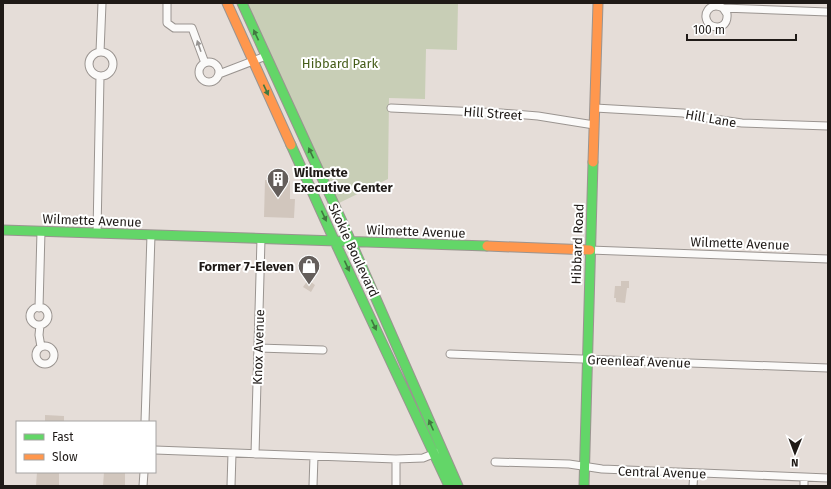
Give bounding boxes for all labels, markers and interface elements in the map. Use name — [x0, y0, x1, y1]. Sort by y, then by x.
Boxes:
scale bar — [687, 16, 796, 42]
text: 100 m — [693, 23, 725, 37]
one-way arrow — [253, 29, 259, 40]
one-way arrow — [195, 39, 201, 51]
park label: Hibbard Park — [302, 56, 379, 71]
one-way arrow — [263, 84, 269, 95]
street label: Hill Street — [463, 104, 523, 123]
street label: Hill Lane — [684, 107, 738, 130]
one-way arrow — [308, 147, 314, 159]
place label: Wilmette Executive Center — [294, 165, 393, 195]
building icon: Wilmette Executive Center — [265, 166, 291, 199]
street label: Skokie Boulevard — [325, 201, 382, 299]
street label: Hibbard Road — [569, 203, 586, 285]
one-way arrow — [321, 210, 327, 222]
street label: Wilmette Avenue — [42, 211, 142, 230]
street label: Wilmette Avenue — [366, 222, 466, 241]
street label: Wilmette Avenue — [690, 234, 790, 253]
shop icon: Former 7-Eleven — [296, 253, 322, 286]
place label: Former 7-Eleven — [199, 259, 294, 274]
one-way arrow — [344, 260, 350, 271]
street label: Knox Avenue — [250, 309, 267, 385]
one-way arrow — [371, 319, 377, 331]
street label: Greenleaf Avenue — [587, 352, 691, 371]
one-way arrow — [428, 419, 434, 430]
legend — [16, 421, 156, 473]
text: Fast — [52, 430, 74, 444]
north arrow — [775, 433, 815, 473]
text: Slow — [52, 450, 78, 464]
text: N — [791, 456, 799, 469]
street label: Central Avenue — [618, 463, 706, 482]

